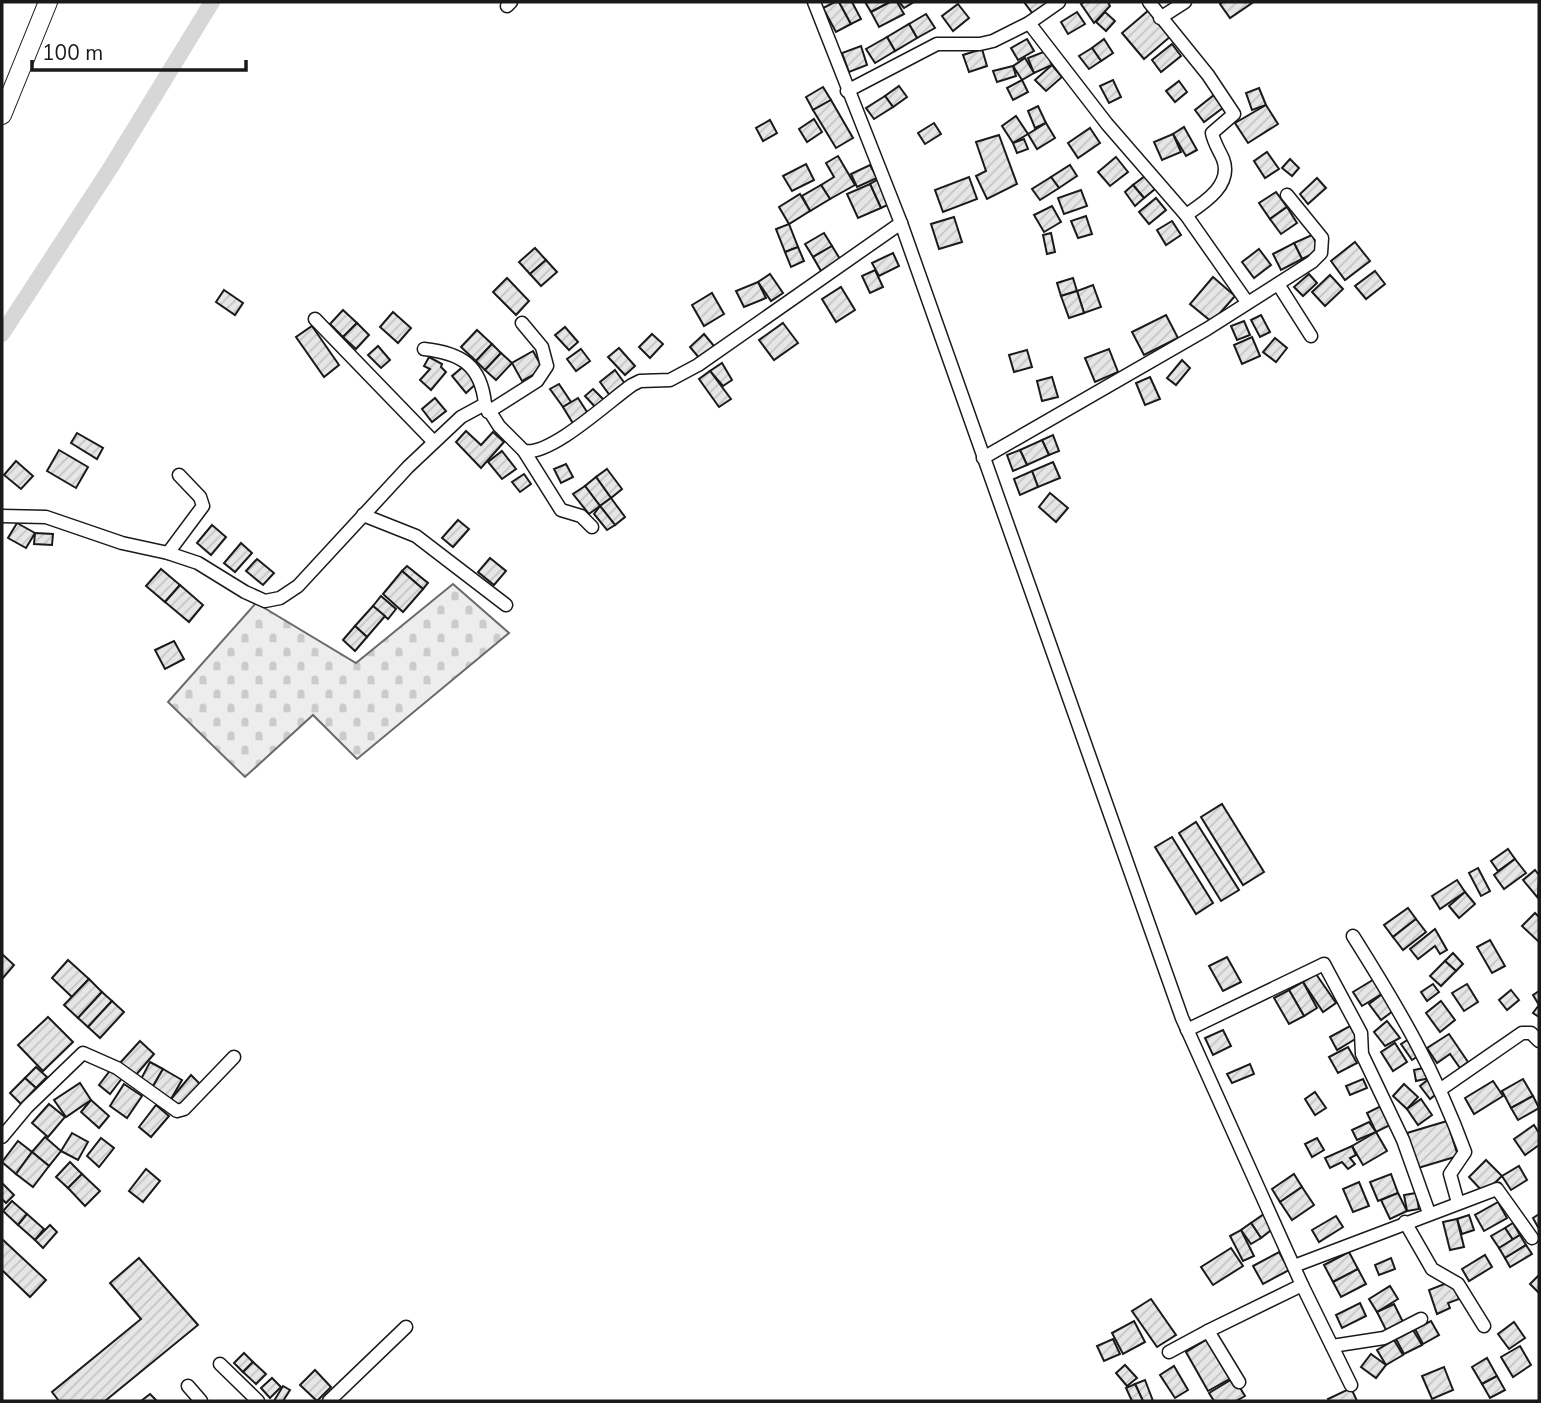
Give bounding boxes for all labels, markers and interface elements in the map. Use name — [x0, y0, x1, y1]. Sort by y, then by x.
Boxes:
scale bar — [32, 28, 245, 72]
text: 100 m — [42, 39, 103, 67]

